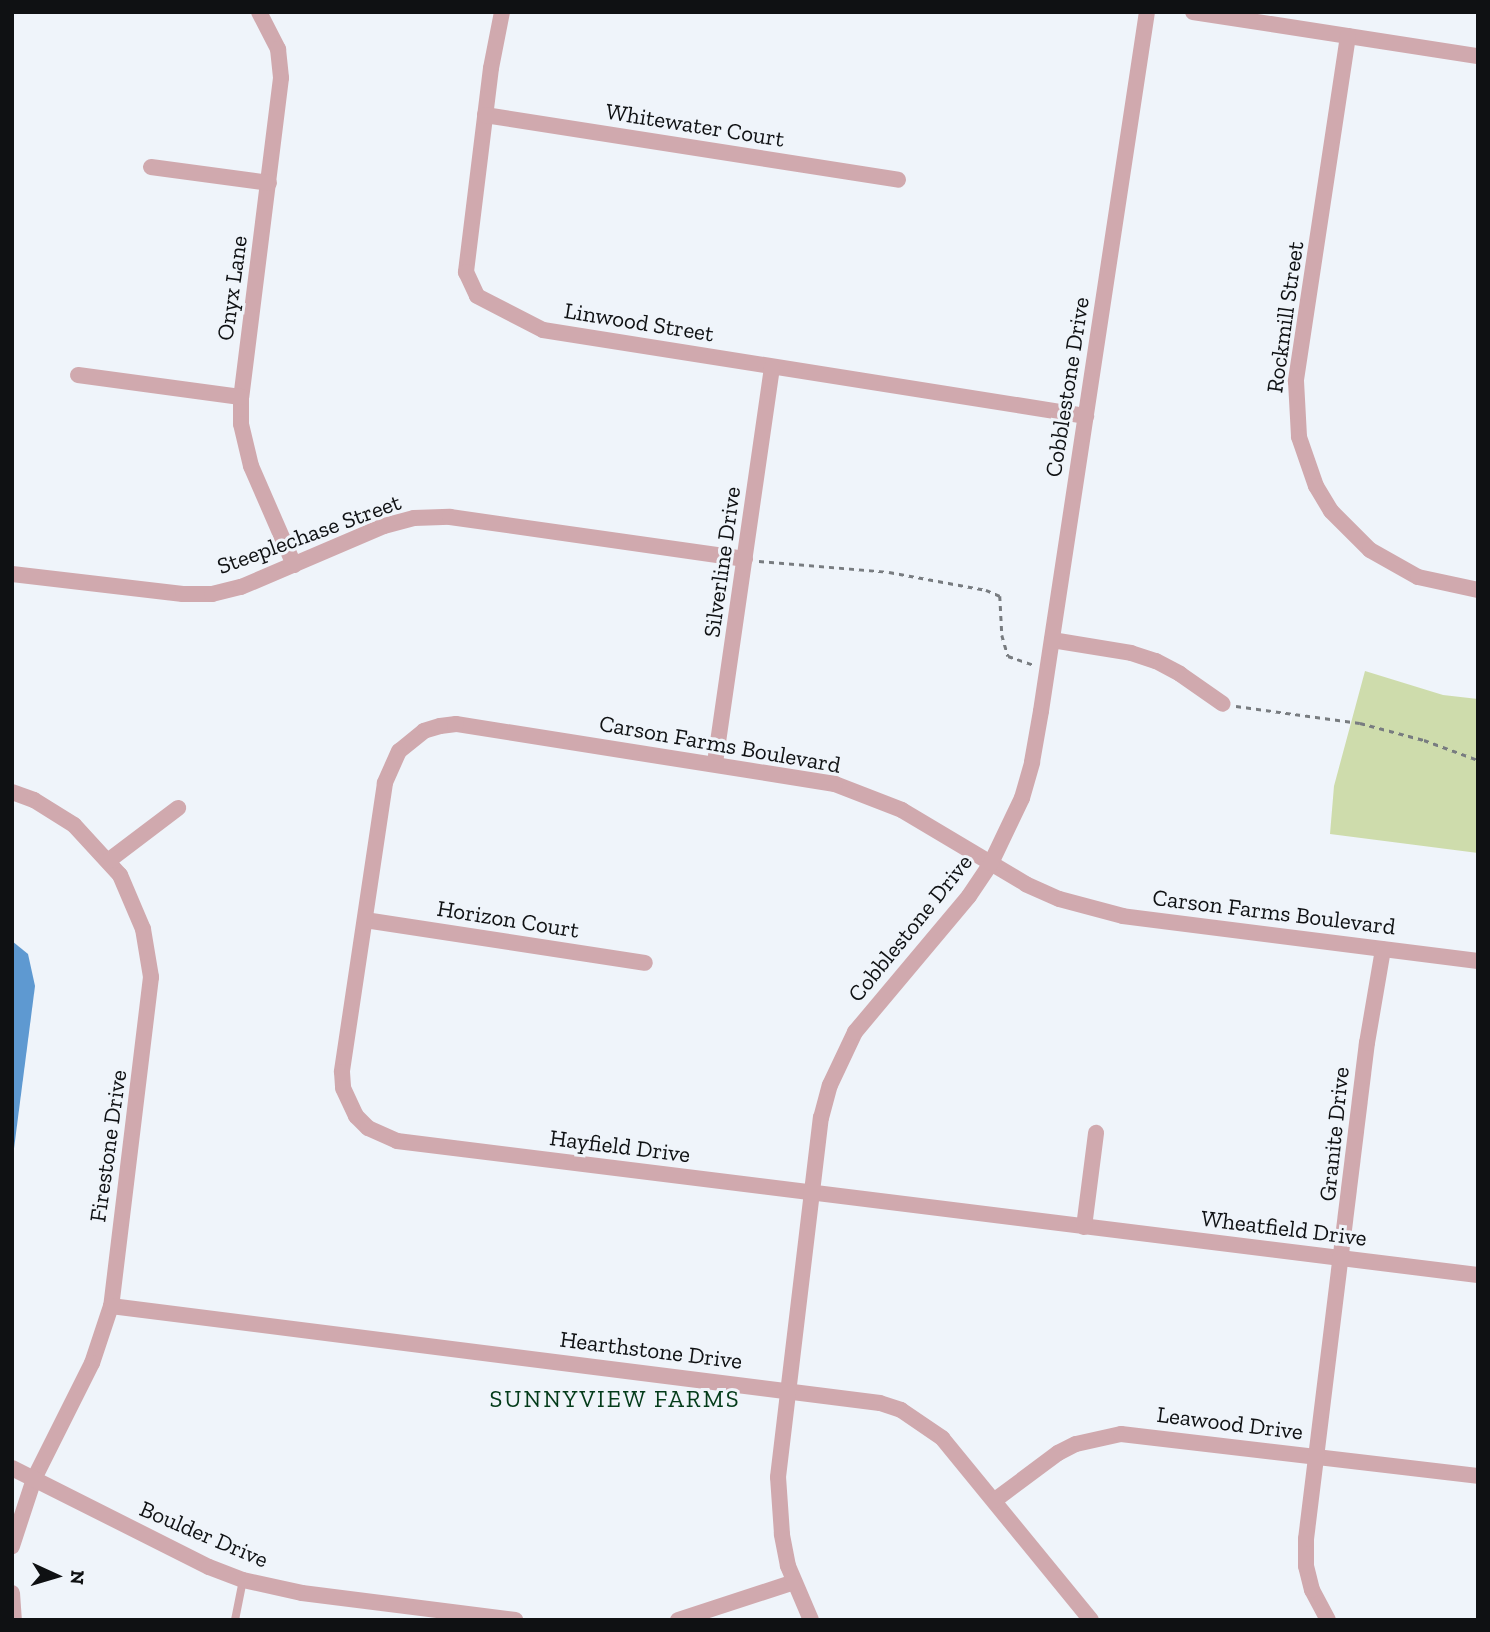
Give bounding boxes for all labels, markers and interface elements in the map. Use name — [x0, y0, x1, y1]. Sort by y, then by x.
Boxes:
street label: Whitewater Court — [604, 97, 786, 153]
street label: Onyx Lane — [211, 234, 253, 342]
street label: Rockmill Street — [1261, 239, 1309, 395]
street label: Cobblestone Drive — [1039, 295, 1095, 479]
street label: Linwood Street — [562, 297, 716, 347]
street label: Silverline Drive — [698, 485, 746, 639]
street label: Steeplechase Street — [213, 488, 405, 580]
street label: Carson Farms Boulevard — [597, 709, 843, 779]
street label: Cobblestone Drive — [842, 849, 978, 1007]
street label: Carson Farms Boulevard — [1151, 883, 1397, 941]
street label: Horizon Court — [435, 894, 581, 944]
street label: Granite Drive — [1313, 1065, 1355, 1203]
street label: Firestone Drive — [84, 1068, 132, 1224]
street label: Hayfield Drive — [548, 1124, 692, 1168]
street label: Wheatfield Drive — [1200, 1204, 1368, 1252]
street label: Hearthstone Drive — [558, 1325, 744, 1375]
district label: SUNNYVIEW FARMS — [491, 1385, 739, 1413]
street label: Leawood Drive — [1155, 1400, 1305, 1446]
street label: Boulder Drive — [135, 1494, 273, 1574]
north arrow — [21, 1541, 91, 1611]
text: N — [65, 1569, 89, 1586]

